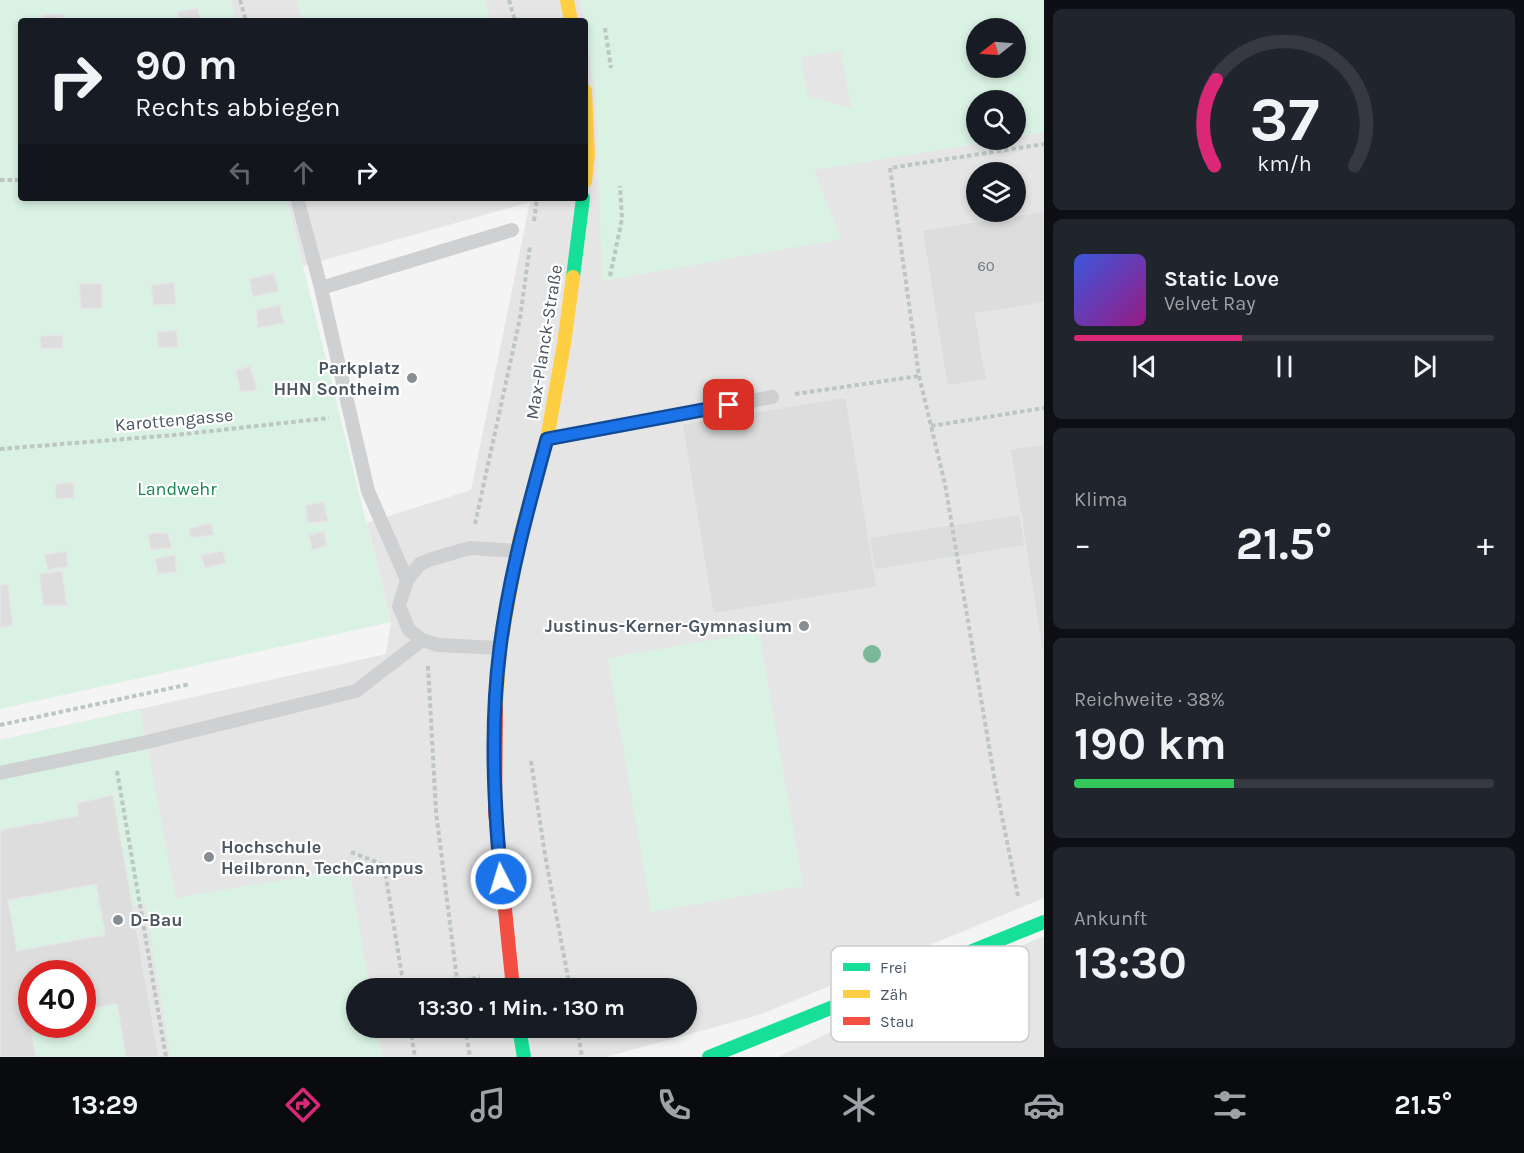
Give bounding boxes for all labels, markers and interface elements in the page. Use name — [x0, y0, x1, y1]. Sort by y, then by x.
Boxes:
north arrow — [966, 18, 1026, 78]
map controls — [966, 18, 1026, 222]
text: 90 m — [135, 40, 238, 90]
icon: right — [36, 42, 114, 120]
text: 37 — [1249, 83, 1319, 156]
button: search — [966, 90, 1026, 150]
text: Rechts abbiegen — [135, 91, 341, 123]
text: km/h — [1257, 152, 1311, 177]
icon: left — [224, 156, 257, 189]
icon: ahead — [287, 156, 320, 189]
icon: right — [350, 156, 383, 189]
button: layers — [966, 162, 1026, 222]
house number: 60 — [977, 257, 995, 275]
street label: Max-Planck-Straße — [521, 263, 567, 421]
text: Static Love — [1164, 266, 1279, 292]
text: Velvet Ray — [1164, 292, 1256, 315]
icon: previous — [1128, 350, 1161, 383]
icon: pause — [1268, 350, 1301, 383]
icon: next — [1408, 350, 1441, 383]
place label: Parkplatz HHN Sontheim — [273, 357, 400, 400]
marker: Parkplatz HHN Sontheim — [405, 371, 419, 385]
pin — [703, 379, 754, 430]
icon: arrive — [712, 388, 745, 421]
street label: Karottengasse — [114, 404, 234, 436]
park label: Landwehr — [137, 478, 217, 500]
text: Klima — [1074, 488, 1127, 511]
text: 21.5° — [1236, 518, 1332, 570]
text: − — [1074, 525, 1091, 563]
text: + — [1477, 525, 1494, 563]
place label: Justinus-Kerner-Gymnasium — [545, 615, 792, 637]
marker: Justinus-Kerner-Gymnasium — [797, 619, 811, 633]
text: Reichweite · 38% — [1074, 688, 1225, 711]
text: 190 km — [1074, 718, 1227, 770]
place label: Hochschule Heilbronn, TechCampus — [221, 836, 424, 879]
position arrow — [469, 847, 533, 911]
marker: Hochschule Heilbronn, TechCampus — [202, 850, 216, 864]
text: Ankunft — [1074, 907, 1147, 930]
place label: D-Bau — [130, 909, 183, 931]
marker: D-Bau — [111, 913, 125, 927]
text: 13:30 — [1074, 937, 1187, 989]
legend — [831, 946, 1029, 1042]
text: Frei — [880, 958, 907, 977]
speed limit sign: 40 — [18, 960, 96, 1038]
text: Zäh — [880, 985, 908, 1004]
text: 13:30 · 1 Min. · 130 m — [418, 995, 625, 1021]
text: Stau — [880, 1012, 914, 1031]
icon: directions — [282, 1084, 324, 1126]
icon: music — [467, 1084, 509, 1126]
icon: phone — [653, 1084, 695, 1126]
icon: climate — [838, 1084, 880, 1126]
icon: car — [1023, 1084, 1065, 1126]
icon: filters — [1209, 1084, 1251, 1126]
text: 13:29 — [72, 1089, 138, 1121]
text: 21.5° — [1394, 1089, 1452, 1121]

